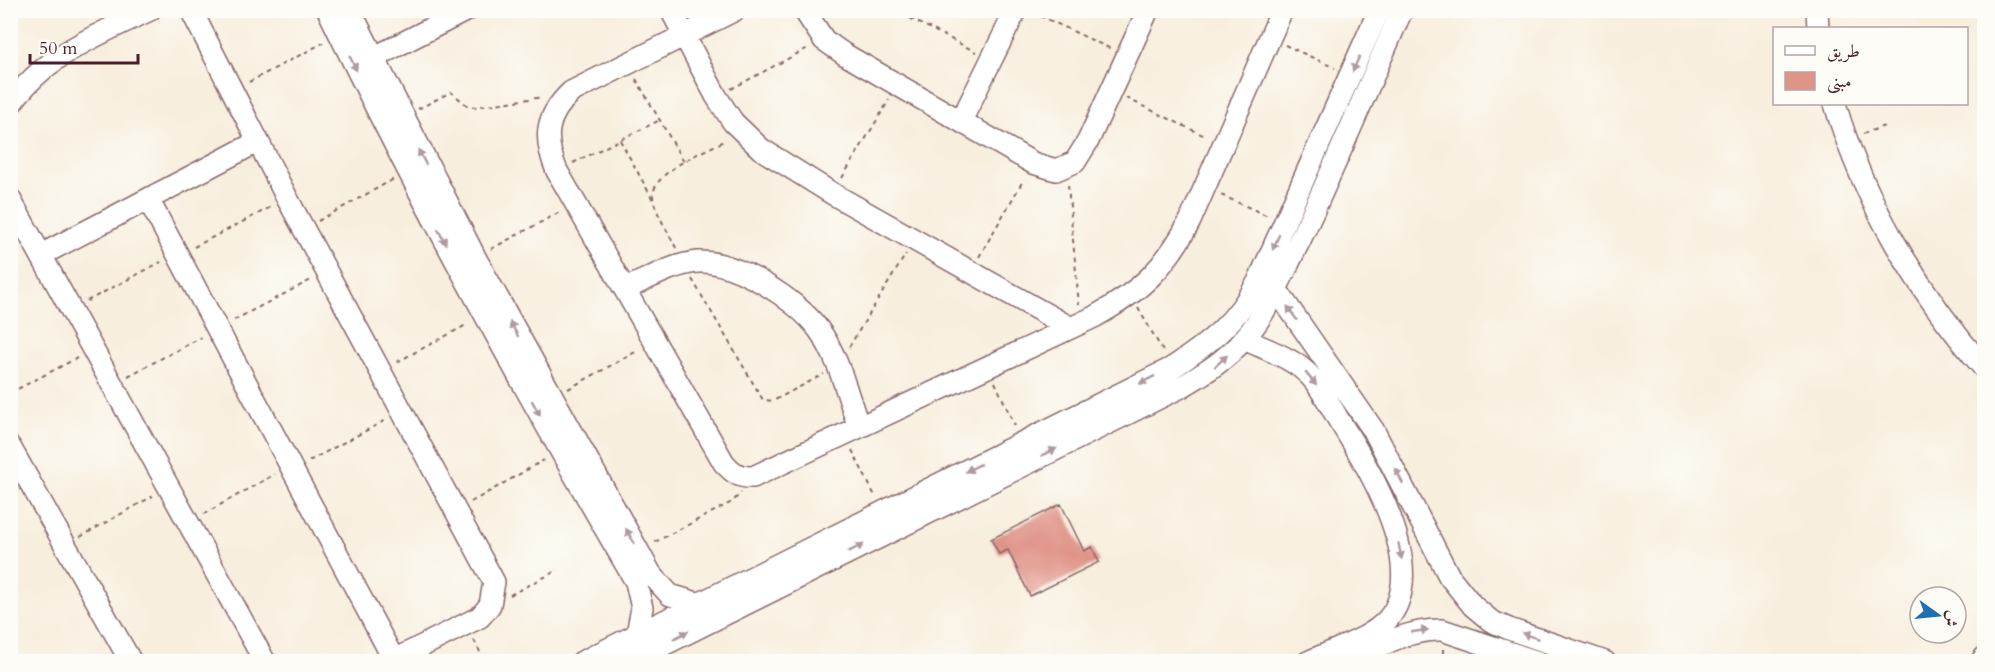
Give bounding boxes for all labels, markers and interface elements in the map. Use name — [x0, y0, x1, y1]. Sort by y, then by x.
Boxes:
scale bar — [30, 27, 138, 65]
legend — [1773, 27, 1968, 105]
text: 50 m — [39, 36, 78, 61]
text: طريق — [1827, 39, 1860, 64]
one-way arrow — [348, 54, 358, 72]
one-way arrow — [1351, 56, 1361, 74]
text: مبنى — [1827, 69, 1852, 94]
one-way arrow — [418, 148, 428, 166]
one-way arrow — [437, 228, 447, 245]
one-way arrow — [1270, 233, 1280, 251]
one-way arrow — [1286, 305, 1298, 321]
one-way arrow — [509, 320, 519, 337]
one-way arrow — [1213, 355, 1228, 368]
one-way arrow — [1305, 371, 1318, 387]
one-way arrow — [1138, 375, 1156, 385]
one-way arrow — [530, 400, 541, 416]
one-way arrow — [1041, 448, 1058, 457]
one-way arrow — [964, 463, 981, 473]
one-way arrow — [1394, 467, 1403, 484]
one-way arrow — [625, 527, 635, 544]
one-way arrow — [1396, 542, 1405, 561]
one-way arrow — [847, 543, 864, 553]
north arrow — [1908, 585, 1968, 645]
text: ش — [1939, 608, 1964, 629]
one-way arrow — [1411, 627, 1430, 636]
one-way arrow — [673, 630, 690, 640]
one-way arrow — [1521, 630, 1539, 640]

